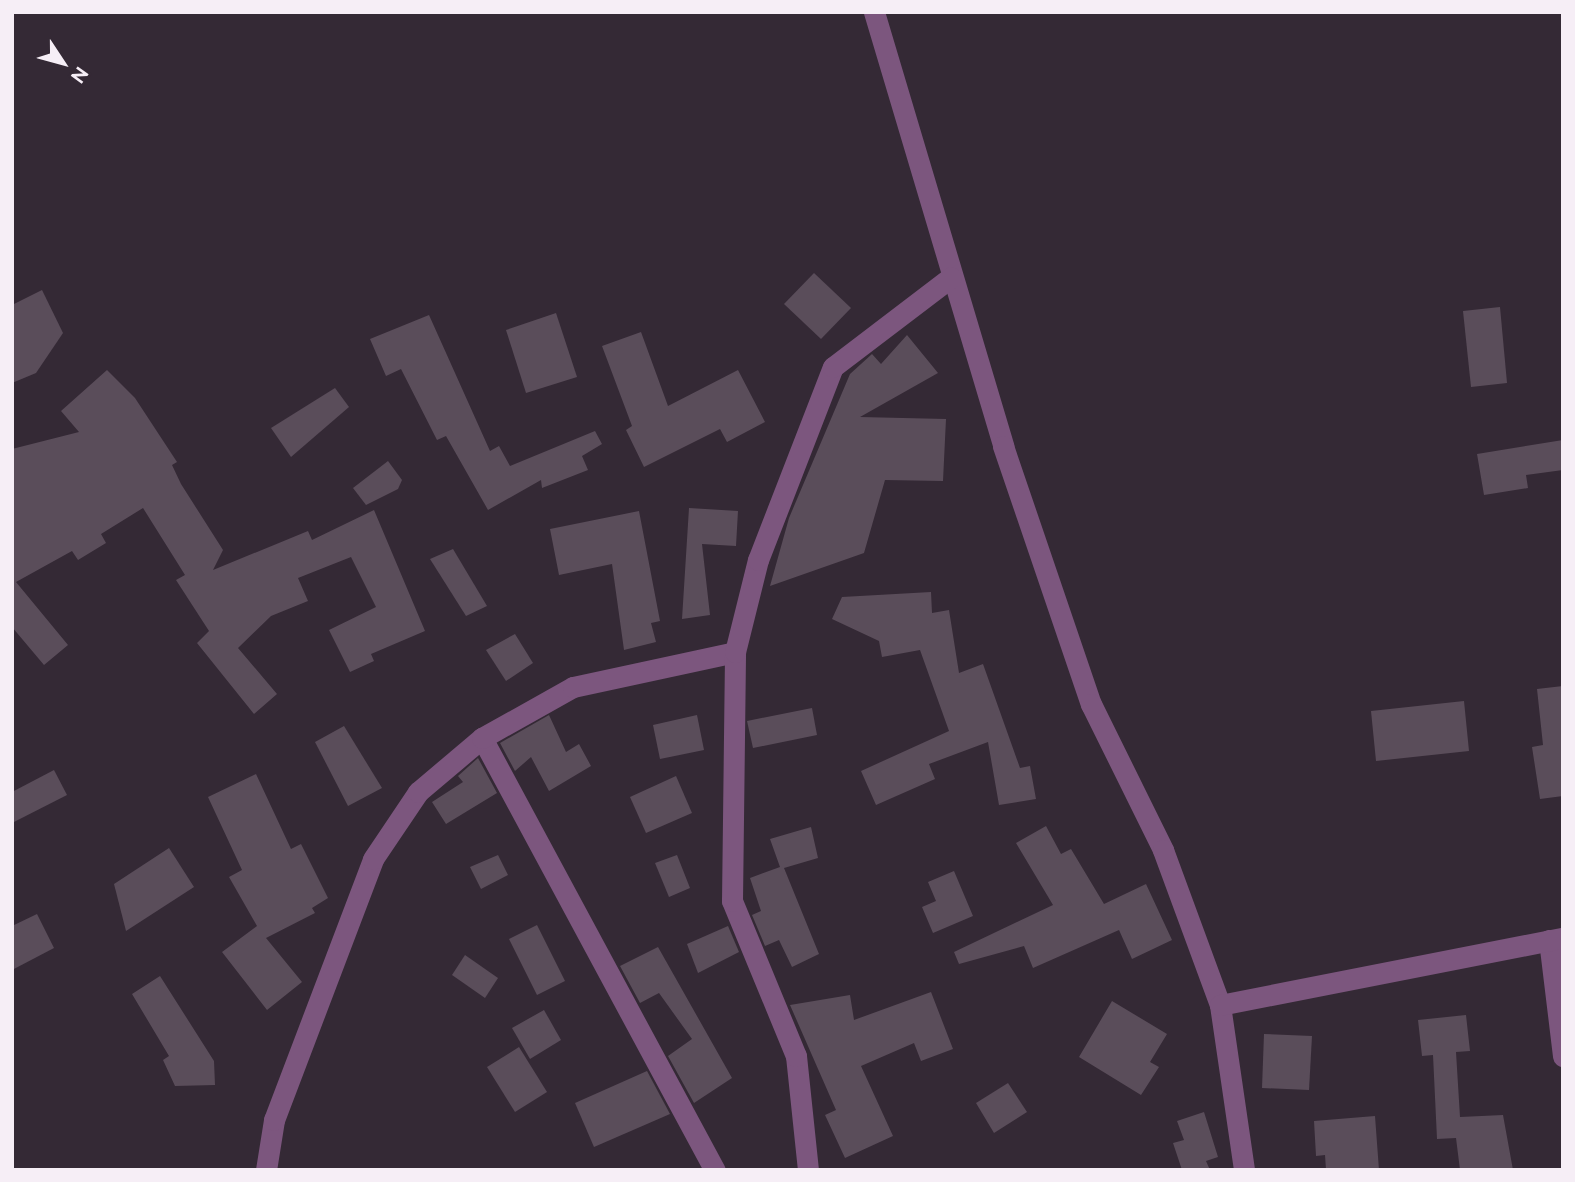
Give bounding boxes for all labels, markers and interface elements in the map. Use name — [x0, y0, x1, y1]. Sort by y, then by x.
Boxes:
north arrow — [28, 28, 98, 98]
text: N — [67, 63, 93, 88]

